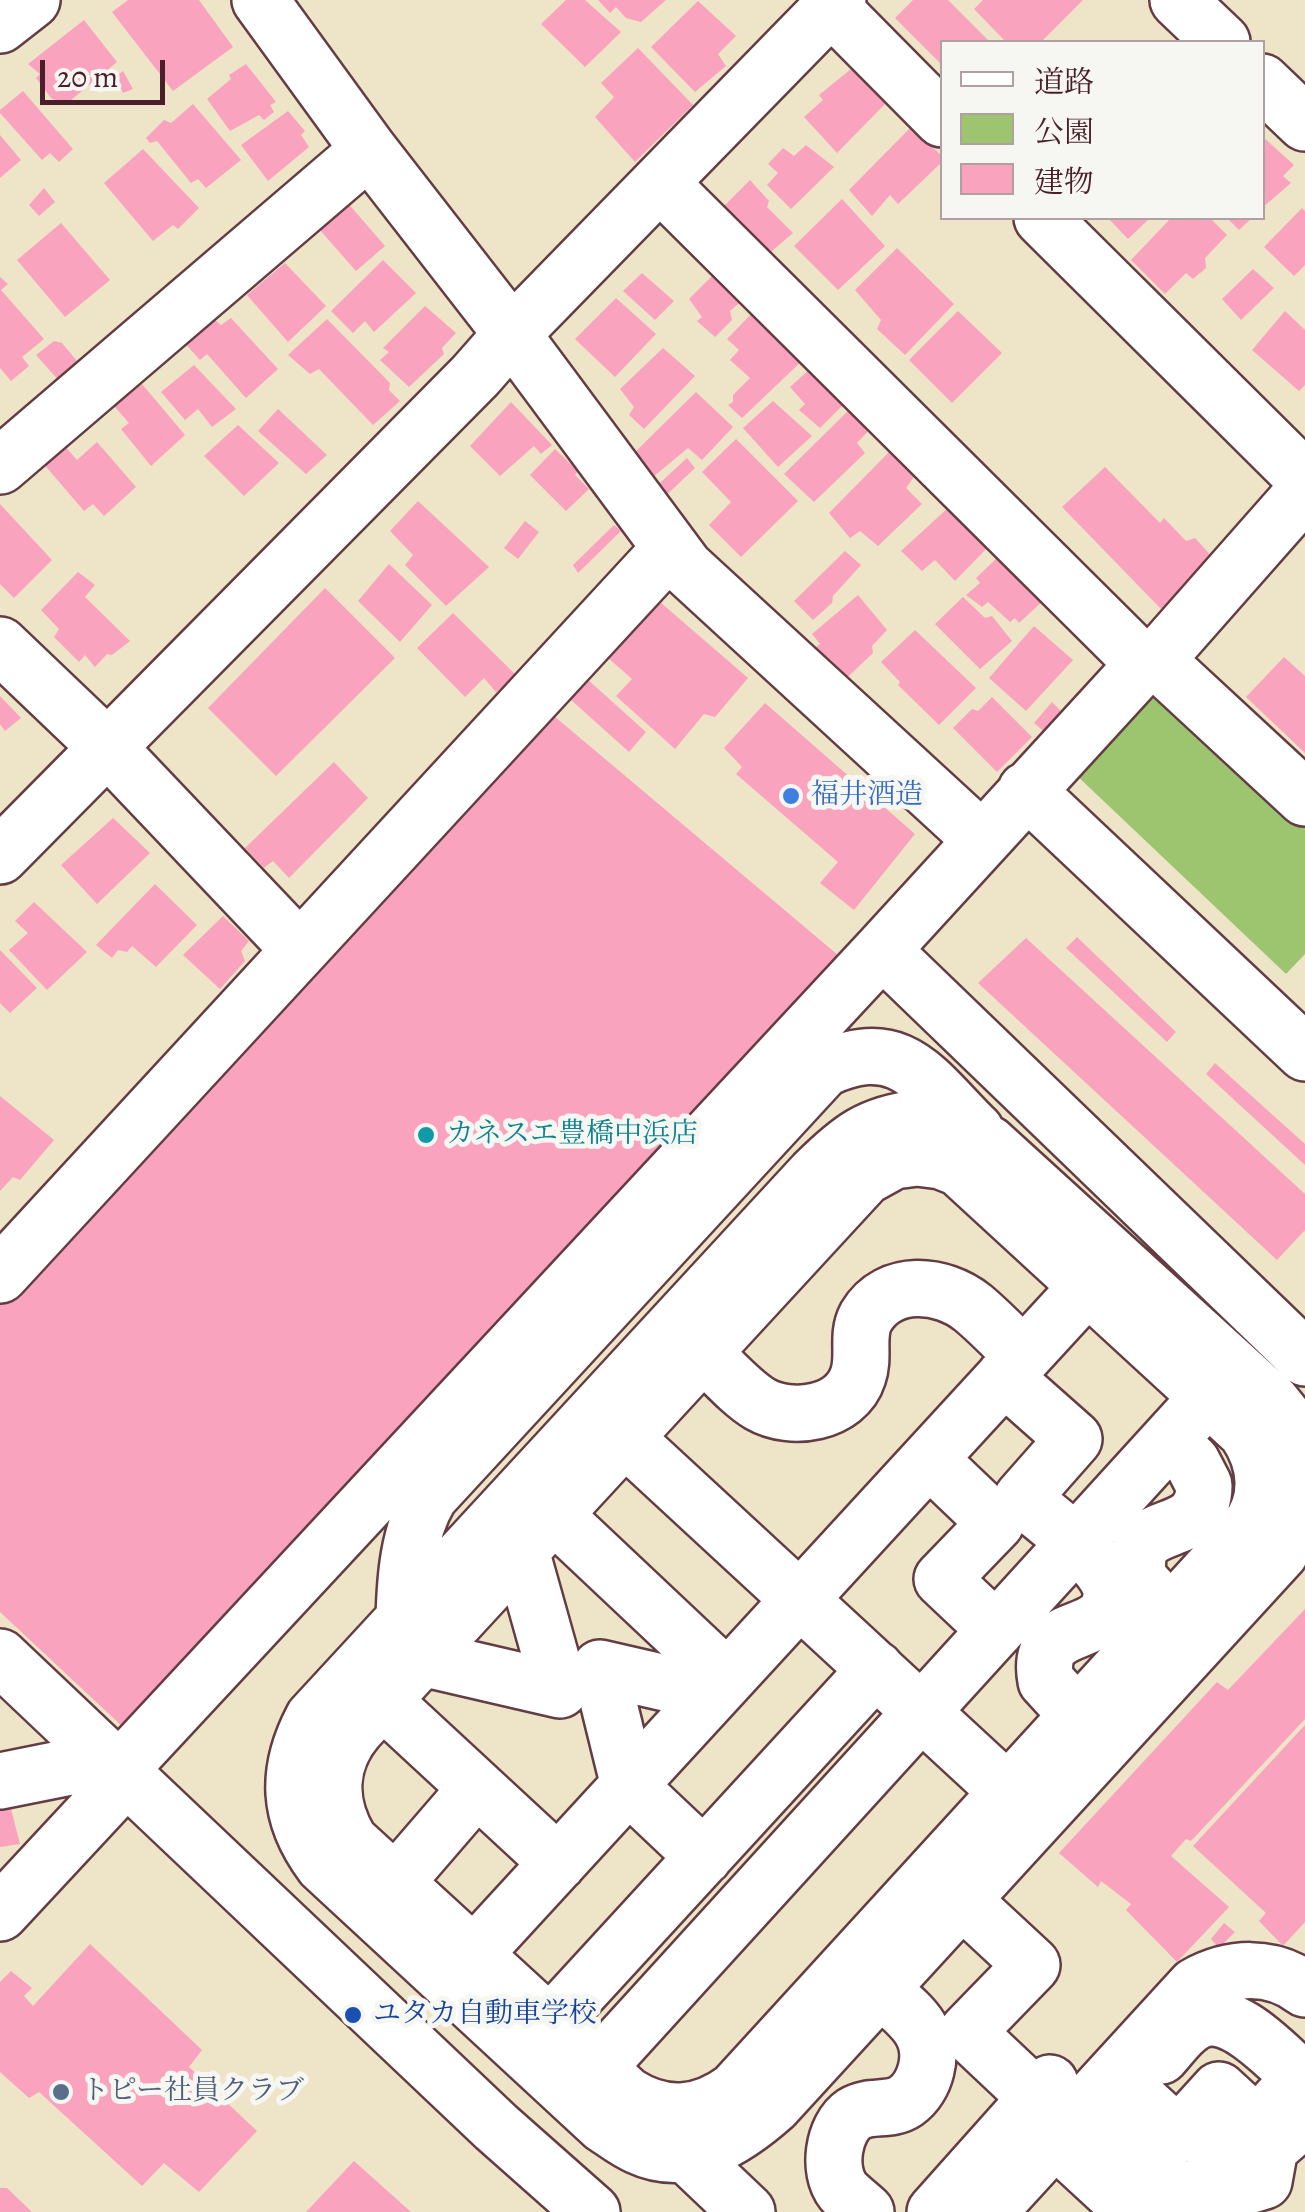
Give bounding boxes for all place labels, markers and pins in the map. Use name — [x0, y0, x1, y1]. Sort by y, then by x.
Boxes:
place label: 福井酒造 — [811, 779, 923, 813]
marker: 福井酒造 — [780, 785, 802, 807]
place label: カネスエ豊橋中浜店 — [446, 1118, 698, 1152]
marker: カネスエ豊橋中浜店 — [415, 1124, 437, 1146]
place label: ユタカ自動車学校 — [373, 1998, 597, 2032]
marker: ユタカ自動車学校 — [342, 2004, 364, 2026]
place label: トピー社員クラブ — [81, 2075, 304, 2109]
marker: トピー社員クラブ — [50, 2081, 72, 2103]

